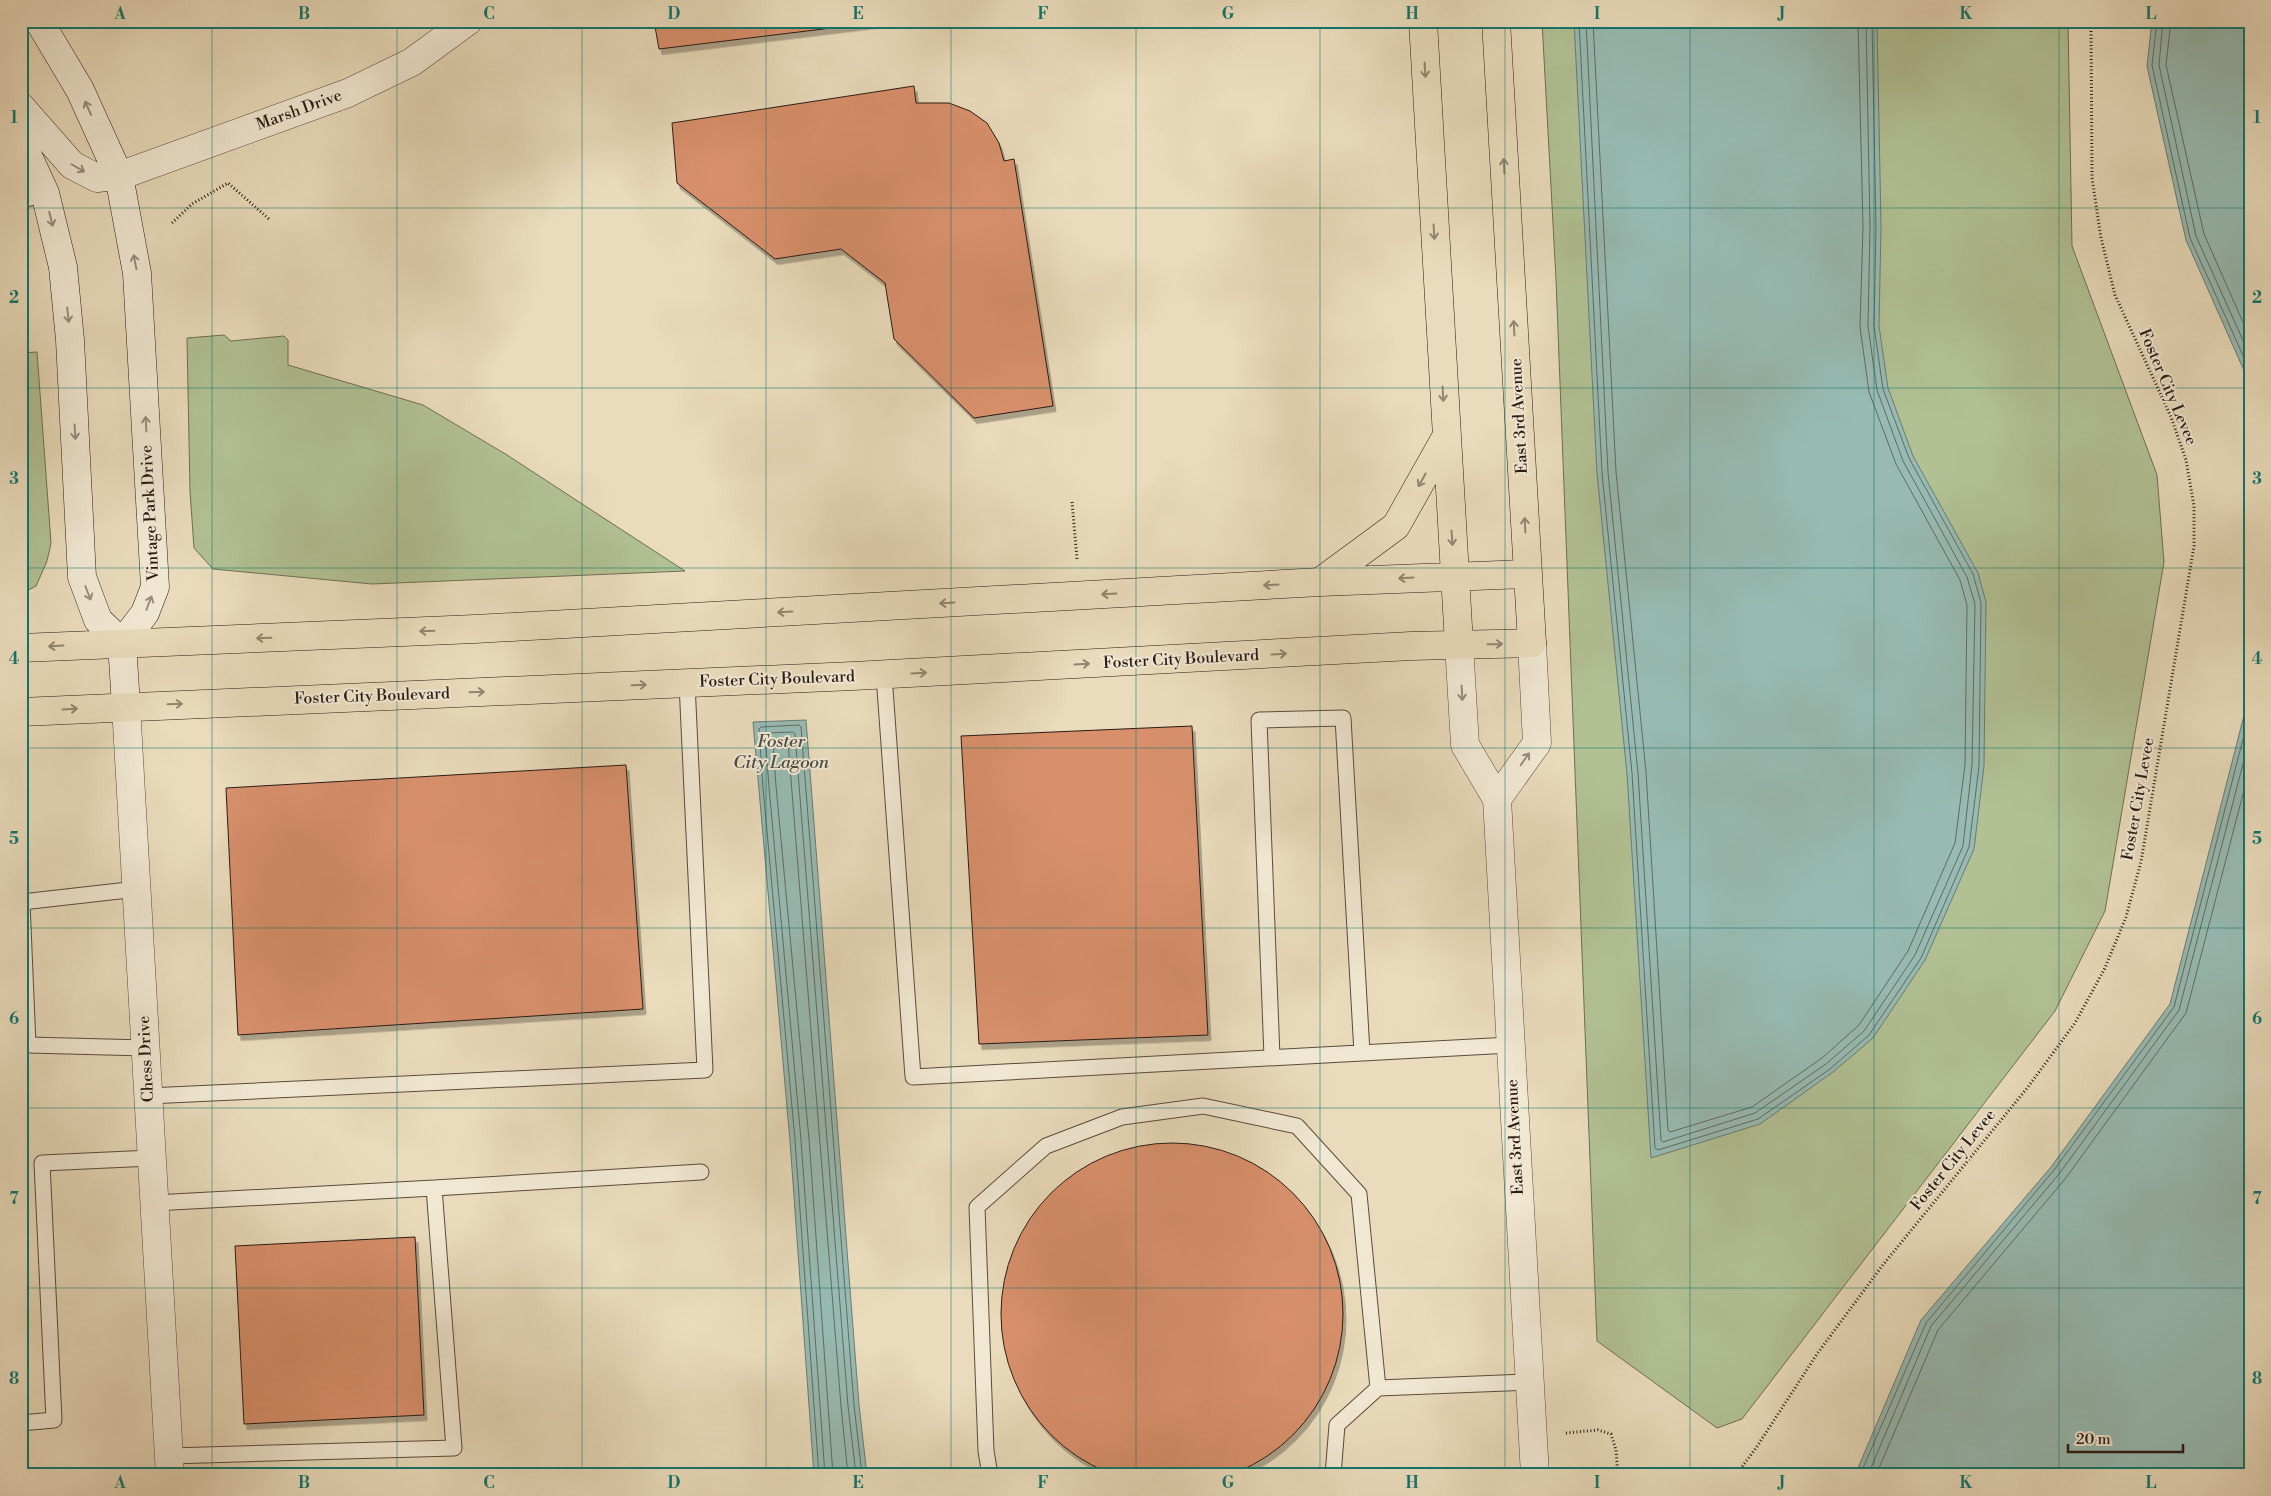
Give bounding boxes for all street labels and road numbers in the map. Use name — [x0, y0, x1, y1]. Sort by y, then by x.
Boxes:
street label: Marsh Drive — [253, 85, 345, 135]
street label: Foster City Levee — [2134, 326, 2202, 448]
street label: East 3rd Avenue — [1506, 358, 1532, 474]
street label: Vintage Park Drive — [136, 444, 164, 583]
street label: Foster City Boulevard — [1103, 645, 1259, 673]
street label: Foster City Boulevard — [699, 666, 855, 692]
street label: Foster City Boulevard — [294, 683, 450, 709]
street label: Foster City Levee — [2117, 736, 2159, 862]
street label: Chess Drive — [134, 1015, 158, 1103]
street label: East 3rd Avenue — [1502, 1079, 1528, 1195]
street label: Foster City Levee — [1906, 1105, 2000, 1215]

